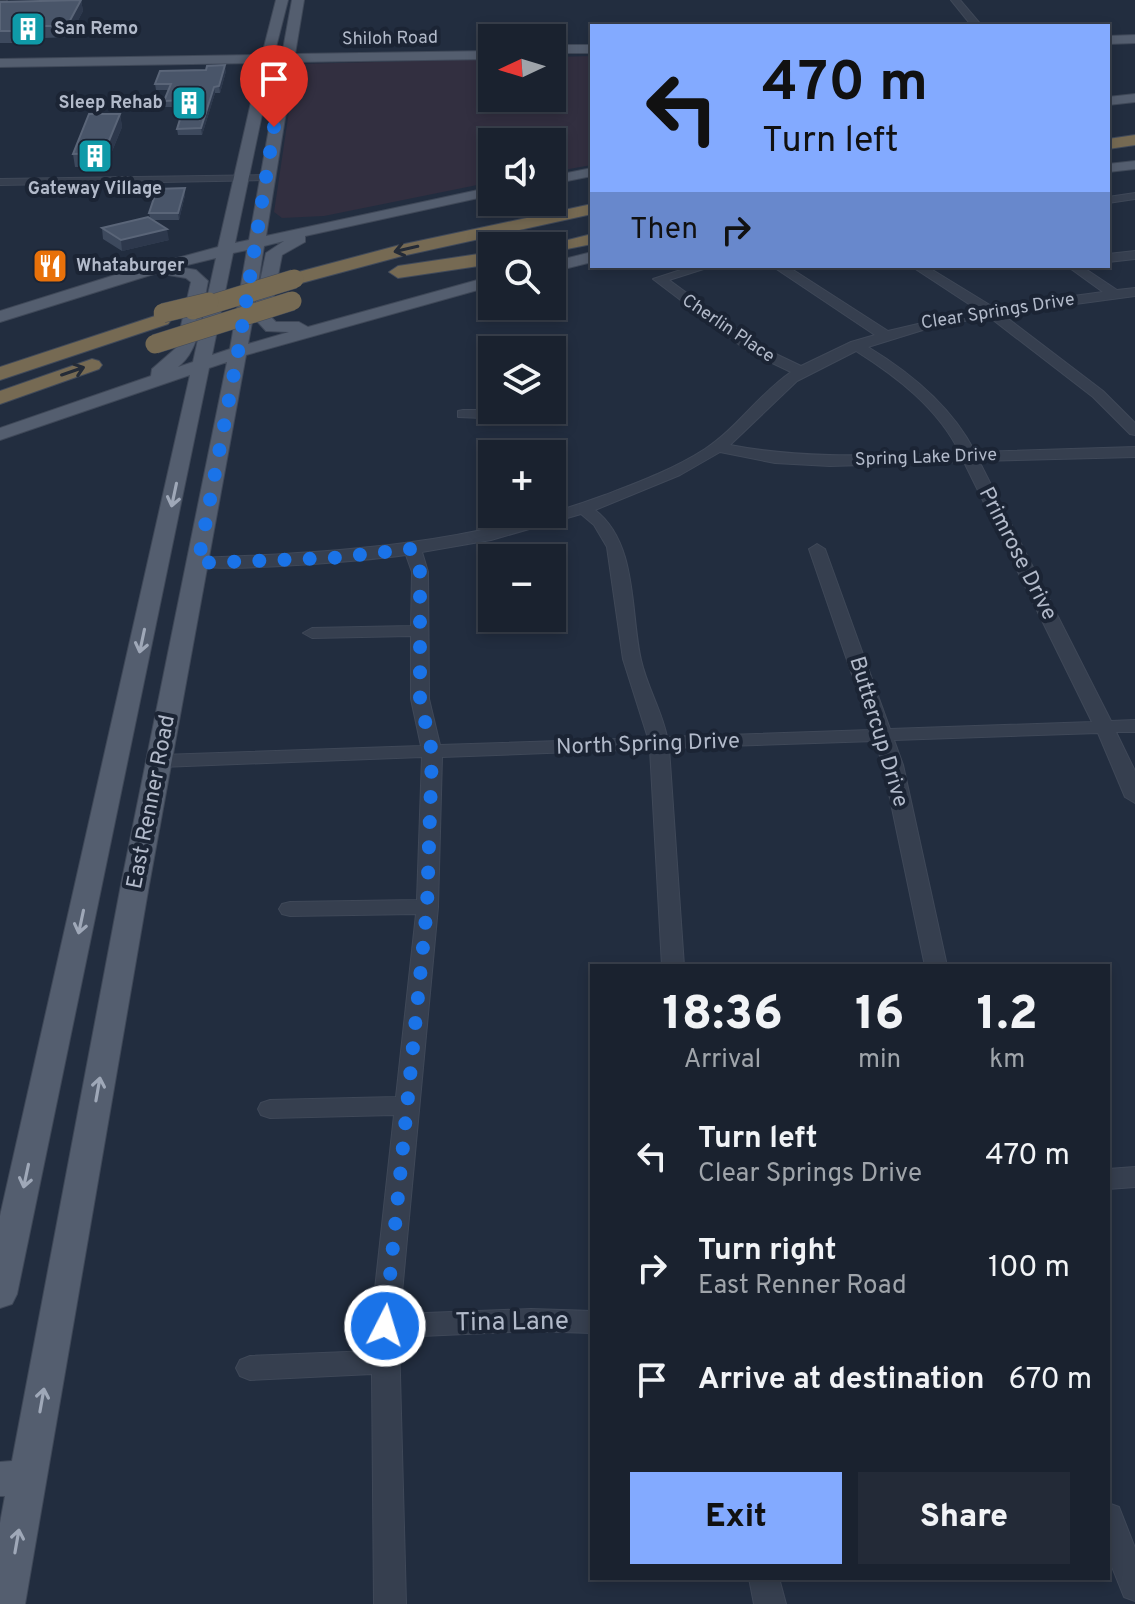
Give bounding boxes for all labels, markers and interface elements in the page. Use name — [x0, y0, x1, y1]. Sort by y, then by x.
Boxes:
building icon: San Remo — [9, 10, 47, 48]
place label: San Remo — [54, 18, 138, 41]
north arrow — [478, 24, 566, 112]
map controls — [478, 24, 566, 632]
street label: Shiloh Road — [342, 27, 438, 51]
pin — [240, 45, 308, 127]
text: 470 m — [762, 50, 928, 120]
icon: left — [630, 56, 734, 160]
icon: arrive — [252, 57, 296, 101]
building icon: Sleep Rehab — [170, 84, 208, 122]
place label: Sleep Rehab — [58, 92, 163, 115]
text: Turn left — [762, 119, 899, 165]
button: sound — [478, 128, 566, 216]
building icon: Gateway Village — [76, 137, 114, 175]
place label: Gateway Village — [28, 178, 162, 201]
icon: right — [714, 208, 758, 252]
text: Then — [630, 212, 698, 249]
button: search — [478, 232, 566, 320]
one-way arrow — [394, 243, 420, 258]
restaurant icon: Whataburger — [31, 247, 69, 285]
place label: Whataburger — [76, 255, 185, 278]
street label: Clear Springs Drive — [920, 289, 1076, 335]
street label: Cherlin Place — [677, 290, 779, 368]
button: layers — [478, 336, 566, 424]
one-way arrow — [61, 363, 86, 378]
button: + — [478, 440, 566, 528]
street label: Spring Lake Drive — [855, 444, 997, 472]
one-way arrow — [166, 482, 181, 507]
street label: Primrose Drive — [972, 483, 1062, 625]
button: − — [478, 544, 566, 632]
one-way arrow — [134, 628, 149, 653]
street label: Buttercup Drive — [842, 653, 914, 811]
street label: East Renner Road — [122, 713, 182, 891]
street label: North Spring Drive — [556, 728, 740, 762]
one-way arrow — [73, 909, 88, 935]
text: 18:36 — [662, 986, 783, 1046]
text: 16 — [855, 986, 904, 1046]
text: 1.2 — [977, 986, 1038, 1046]
text: Arrival — [684, 1044, 761, 1077]
text: min — [858, 1044, 901, 1077]
text: km — [989, 1044, 1025, 1077]
one-way arrow — [92, 1077, 107, 1103]
text: Turn left — [698, 1121, 818, 1158]
icon: left — [630, 1134, 674, 1178]
text: 470 m — [985, 1138, 1070, 1175]
text: Clear Springs Drive — [698, 1158, 922, 1191]
one-way arrow — [18, 1163, 33, 1189]
text: Turn right — [698, 1233, 836, 1270]
icon: right — [630, 1246, 674, 1290]
text: 100 m — [988, 1250, 1070, 1287]
text: East Renner Road — [698, 1270, 907, 1303]
position arrow — [343, 1284, 427, 1368]
street label: Tina Lane — [455, 1306, 569, 1340]
icon: arrive — [630, 1358, 674, 1402]
text: Arrive at destination — [698, 1362, 984, 1399]
text: 670 m — [1008, 1362, 1092, 1399]
one-way arrow — [36, 1388, 51, 1414]
button: Exit — [630, 1472, 842, 1564]
button: Share — [858, 1472, 1070, 1564]
one-way arrow — [10, 1528, 25, 1554]

